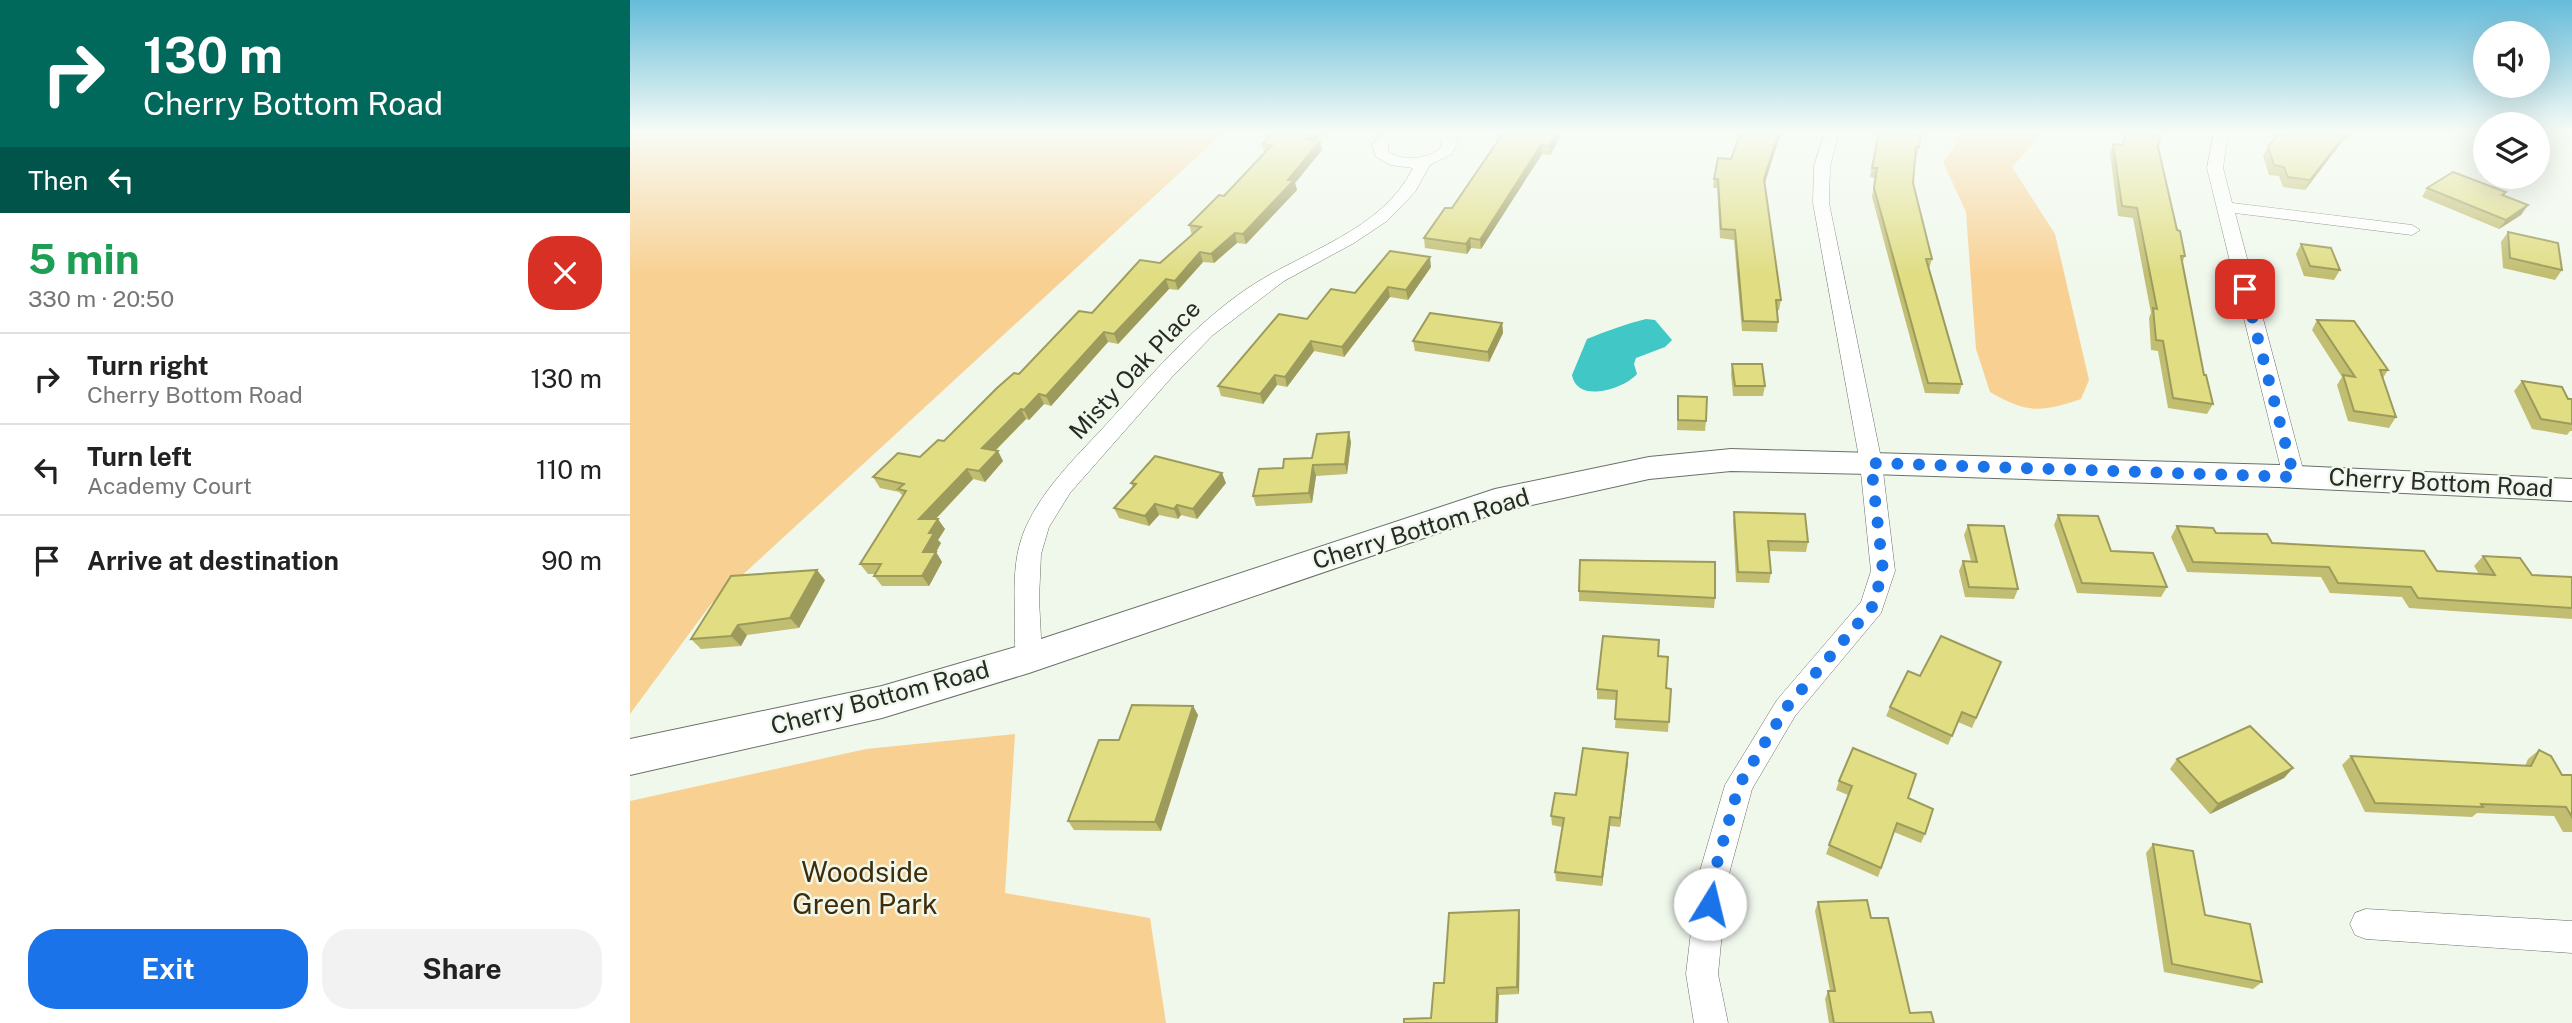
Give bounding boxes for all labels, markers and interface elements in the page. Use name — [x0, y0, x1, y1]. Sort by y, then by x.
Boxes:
map controls — [2473, 21, 2550, 189]
button: sound — [2473, 21, 2550, 98]
text: 130 m — [143, 26, 283, 84]
icon: right — [28, 28, 119, 119]
text: Cherry Bottom Road — [143, 85, 443, 122]
button: layers — [2473, 112, 2550, 189]
icon: left — [102, 161, 140, 199]
text: Then — [28, 165, 88, 196]
text: 5 min — [28, 234, 140, 283]
button: close — [528, 236, 602, 310]
pin — [2215, 259, 2275, 319]
icon: arrive — [2226, 270, 2264, 308]
text: 330 m · 20:50 — [28, 285, 174, 312]
street label: Misty Oak Place — [1063, 294, 1206, 444]
text: Turn right — [87, 350, 209, 381]
icon: right — [28, 360, 66, 398]
text: 130 m — [530, 363, 602, 394]
text: Cherry Bottom Road — [87, 381, 303, 408]
text: Turn left — [87, 441, 192, 472]
icon: left — [28, 451, 66, 489]
text: 110 m — [536, 454, 602, 485]
street label: Cherry Bottom Road — [2328, 462, 2554, 502]
text: Academy Court — [87, 472, 252, 499]
street label: Cherry Bottom Road — [1309, 482, 1532, 574]
icon: arrive — [28, 542, 66, 580]
text: Arrive at destination — [87, 545, 339, 576]
text: 90 m — [541, 545, 602, 576]
street label: Cherry Bottom Road — [767, 654, 992, 740]
park label: Woodside Green Park — [792, 855, 938, 920]
position arrow — [1673, 867, 1747, 941]
button: Exit — [28, 929, 308, 1009]
button: Share — [322, 929, 602, 1009]

